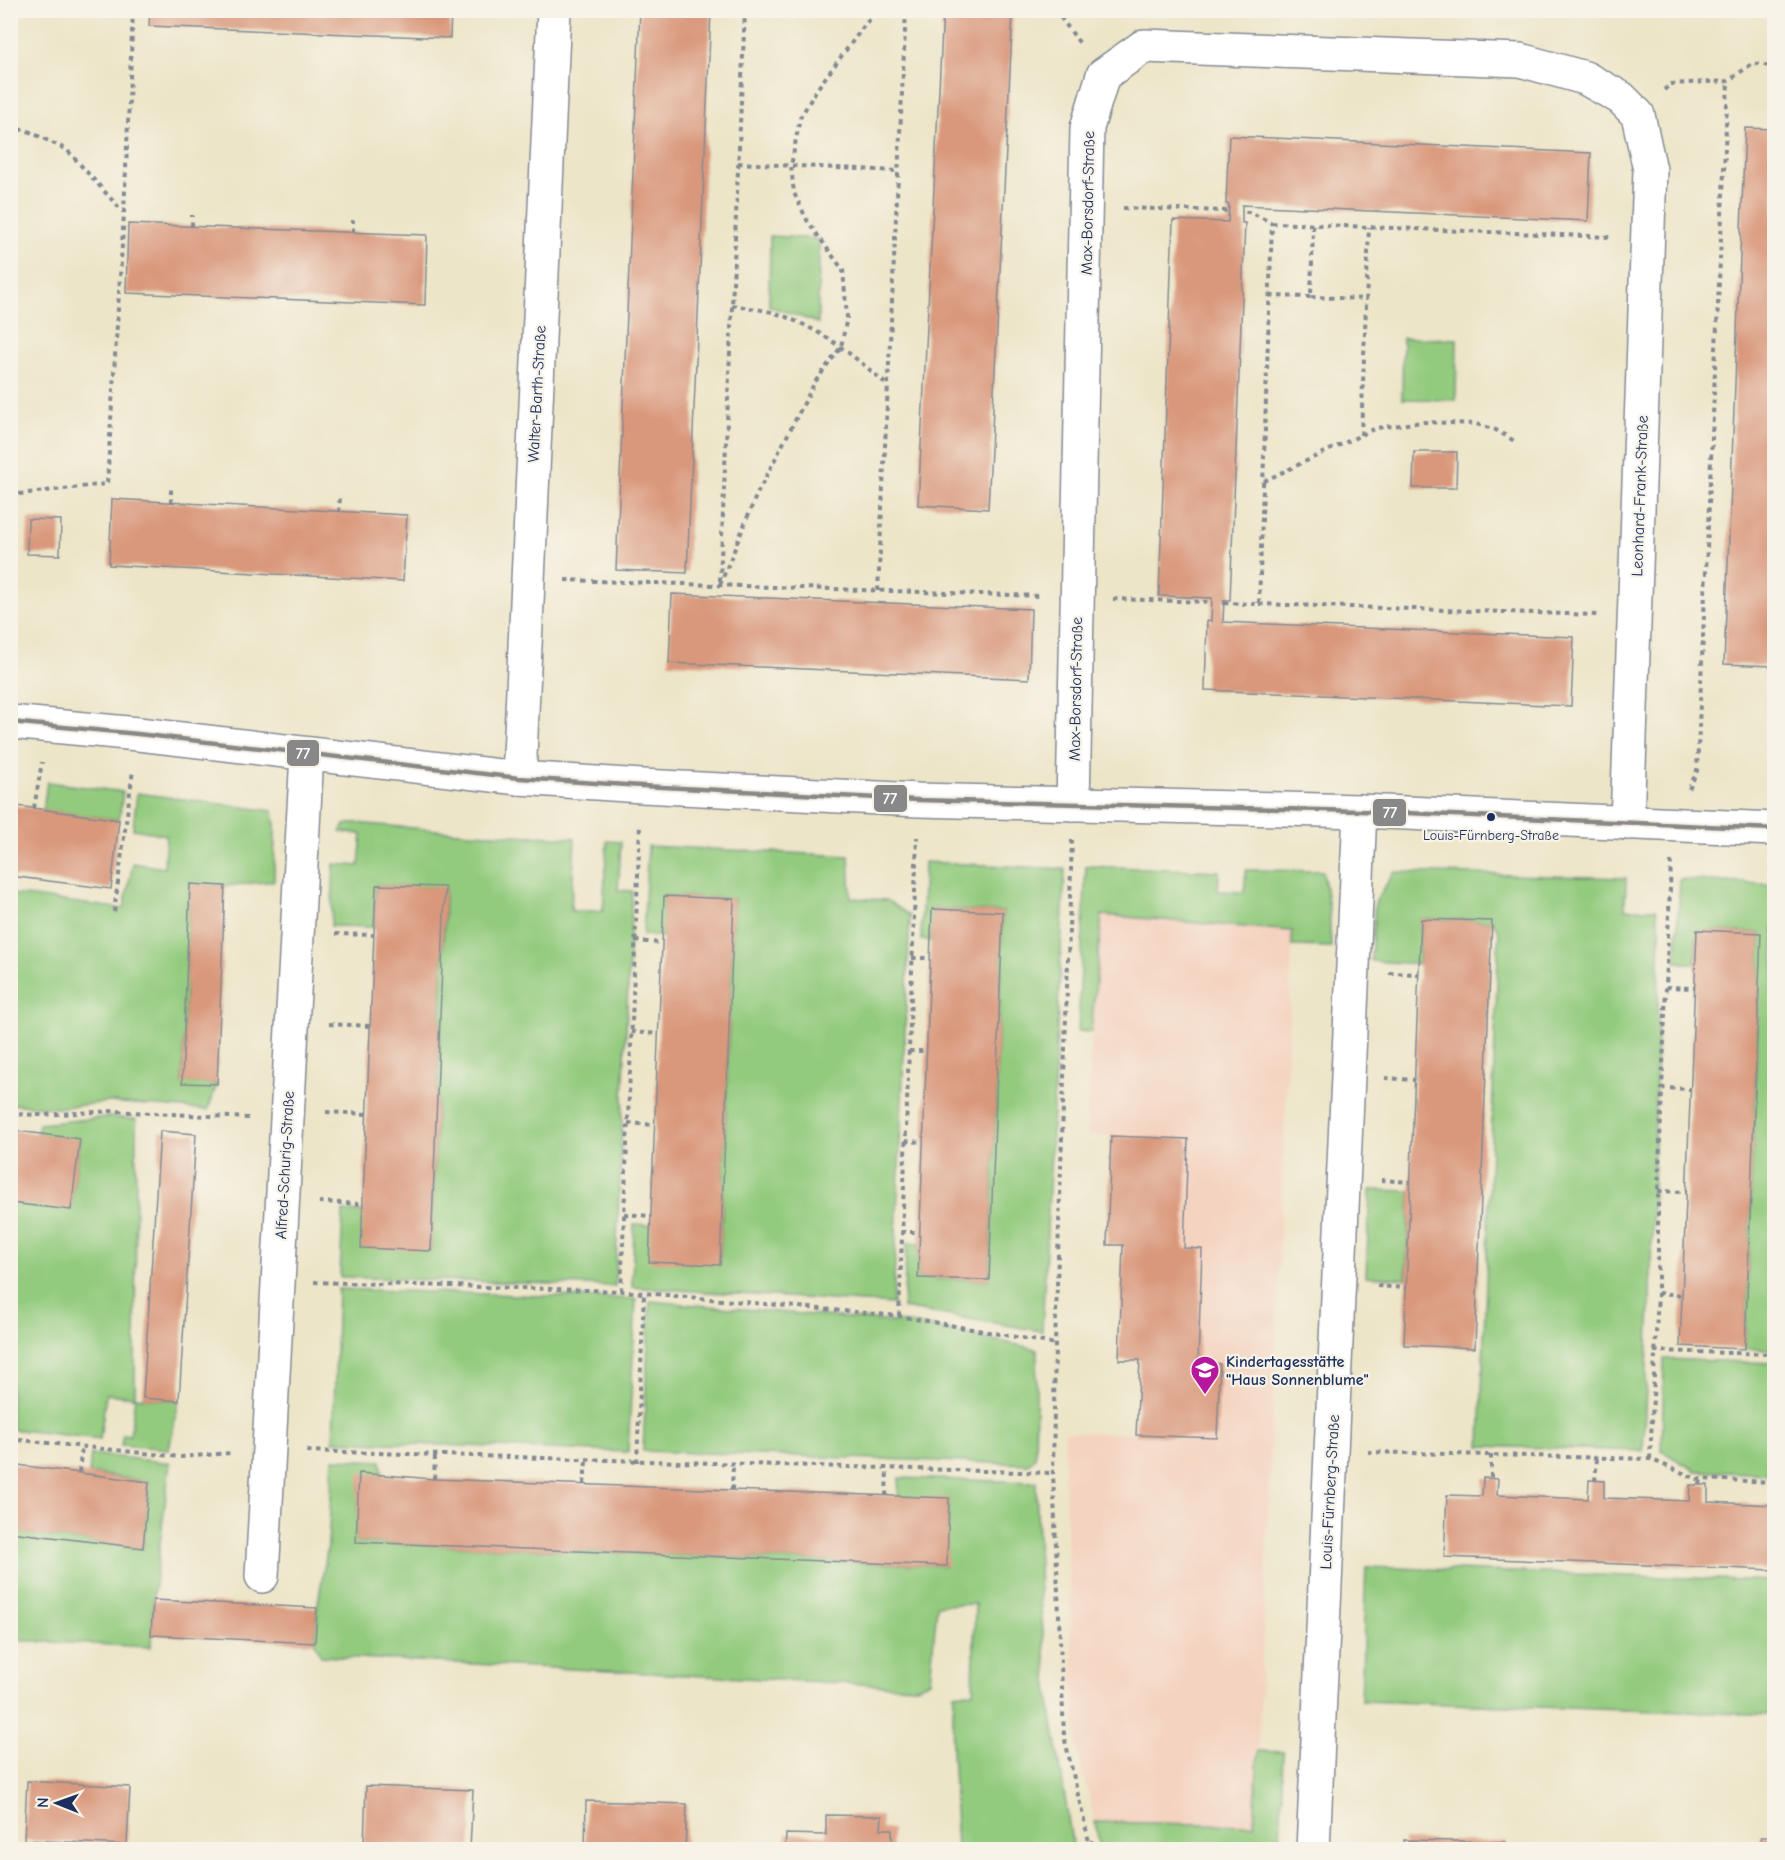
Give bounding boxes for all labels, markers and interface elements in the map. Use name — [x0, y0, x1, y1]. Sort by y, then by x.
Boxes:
street label: Max-Borsdorf-Straße — [1078, 131, 1098, 275]
street label: Walter-Barth-Straße — [524, 325, 550, 463]
street label: Leonhard-Frank-Straße — [1628, 415, 1652, 577]
street label: Max-Borsdorf-Straße — [1066, 617, 1086, 761]
line badge: 77 — [286, 739, 320, 767]
text: 77 — [296, 745, 311, 763]
line badge: 77 — [873, 784, 908, 813]
text: 77 — [883, 790, 898, 808]
line badge: 77 — [1372, 798, 1407, 827]
text: 77 — [1383, 804, 1398, 822]
marker: Louis-Fürnberg-Straße — [1485, 811, 1497, 823]
place label: Louis-Fürnberg-Straße — [1423, 827, 1559, 844]
street label: Alfred-Schurig-Straße — [272, 1090, 298, 1240]
place label: Kindertagesstätte "Haus Sonnenblume" — [1226, 1353, 1369, 1389]
school or university icon: Kindertagesstätte "Haus Sonnenblume" — [1189, 1354, 1221, 1396]
street label: Louis-Fürnberg-Straße — [1317, 1414, 1343, 1570]
north arrow — [27, 1773, 87, 1833]
text: N — [34, 1797, 52, 1808]

